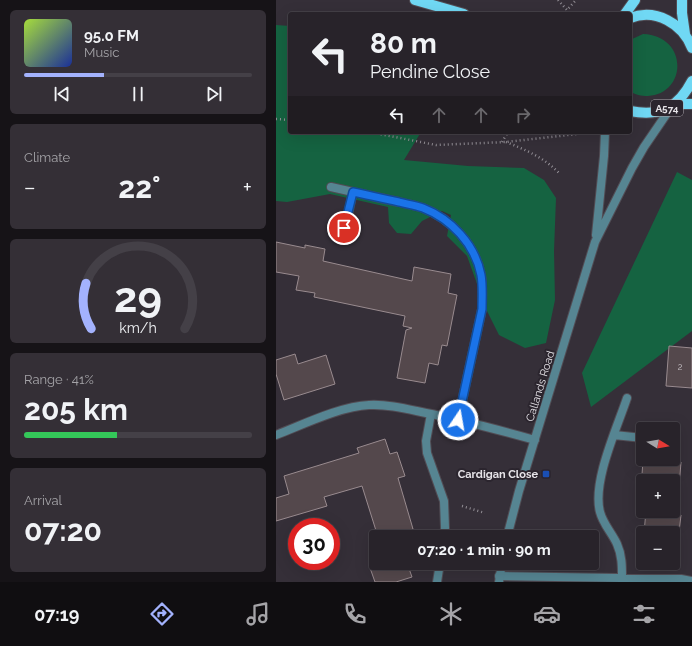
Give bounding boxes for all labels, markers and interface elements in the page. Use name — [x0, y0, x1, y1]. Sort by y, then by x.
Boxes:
text: 95.0 FM — [84, 27, 139, 45]
text: 80 m — [370, 27, 437, 60]
icon: left — [304, 28, 356, 80]
text: Music — [84, 45, 119, 60]
text: Pendine Close — [370, 61, 490, 82]
icon: previous — [51, 83, 73, 105]
icon: pause — [127, 83, 149, 105]
icon: next — [203, 83, 225, 105]
road number: A574 — [651, 100, 683, 116]
icon: left — [386, 104, 408, 126]
icon: ahead — [428, 104, 450, 126]
icon: ahead — [470, 104, 492, 126]
icon: right — [512, 104, 534, 126]
text: Climate — [24, 150, 70, 165]
text: 22° — [118, 170, 160, 205]
text: − — [24, 174, 36, 200]
text: + — [243, 174, 252, 200]
pin — [327, 211, 361, 245]
icon: arrive — [333, 217, 355, 239]
text: 29 — [114, 273, 162, 322]
text: km/h — [119, 320, 157, 336]
street label: Callands Road — [524, 349, 557, 423]
house number: 2 — [678, 362, 683, 372]
text: Range · 41% — [24, 372, 94, 387]
text: 205 km — [24, 392, 128, 427]
position arrow — [437, 399, 479, 441]
north arrow — [636, 422, 680, 466]
map controls — [636, 422, 680, 570]
place label: Cardigan Close — [458, 468, 538, 481]
marker: Cardigan Close — [541, 469, 551, 479]
button: + — [636, 474, 680, 518]
text: Arrival — [24, 493, 62, 508]
text: 07:20 — [24, 513, 102, 548]
speed limit sign: 30 — [288, 518, 340, 570]
button: − — [636, 526, 680, 570]
text: 07:20 · 1 min · 90 m — [417, 541, 551, 559]
icon: directions — [148, 600, 176, 628]
icon: music — [244, 600, 272, 628]
icon: phone — [341, 600, 369, 628]
icon: climate — [437, 600, 465, 628]
icon: car — [533, 600, 561, 628]
icon: filters — [630, 600, 658, 628]
text: 07:19 — [34, 604, 79, 625]

